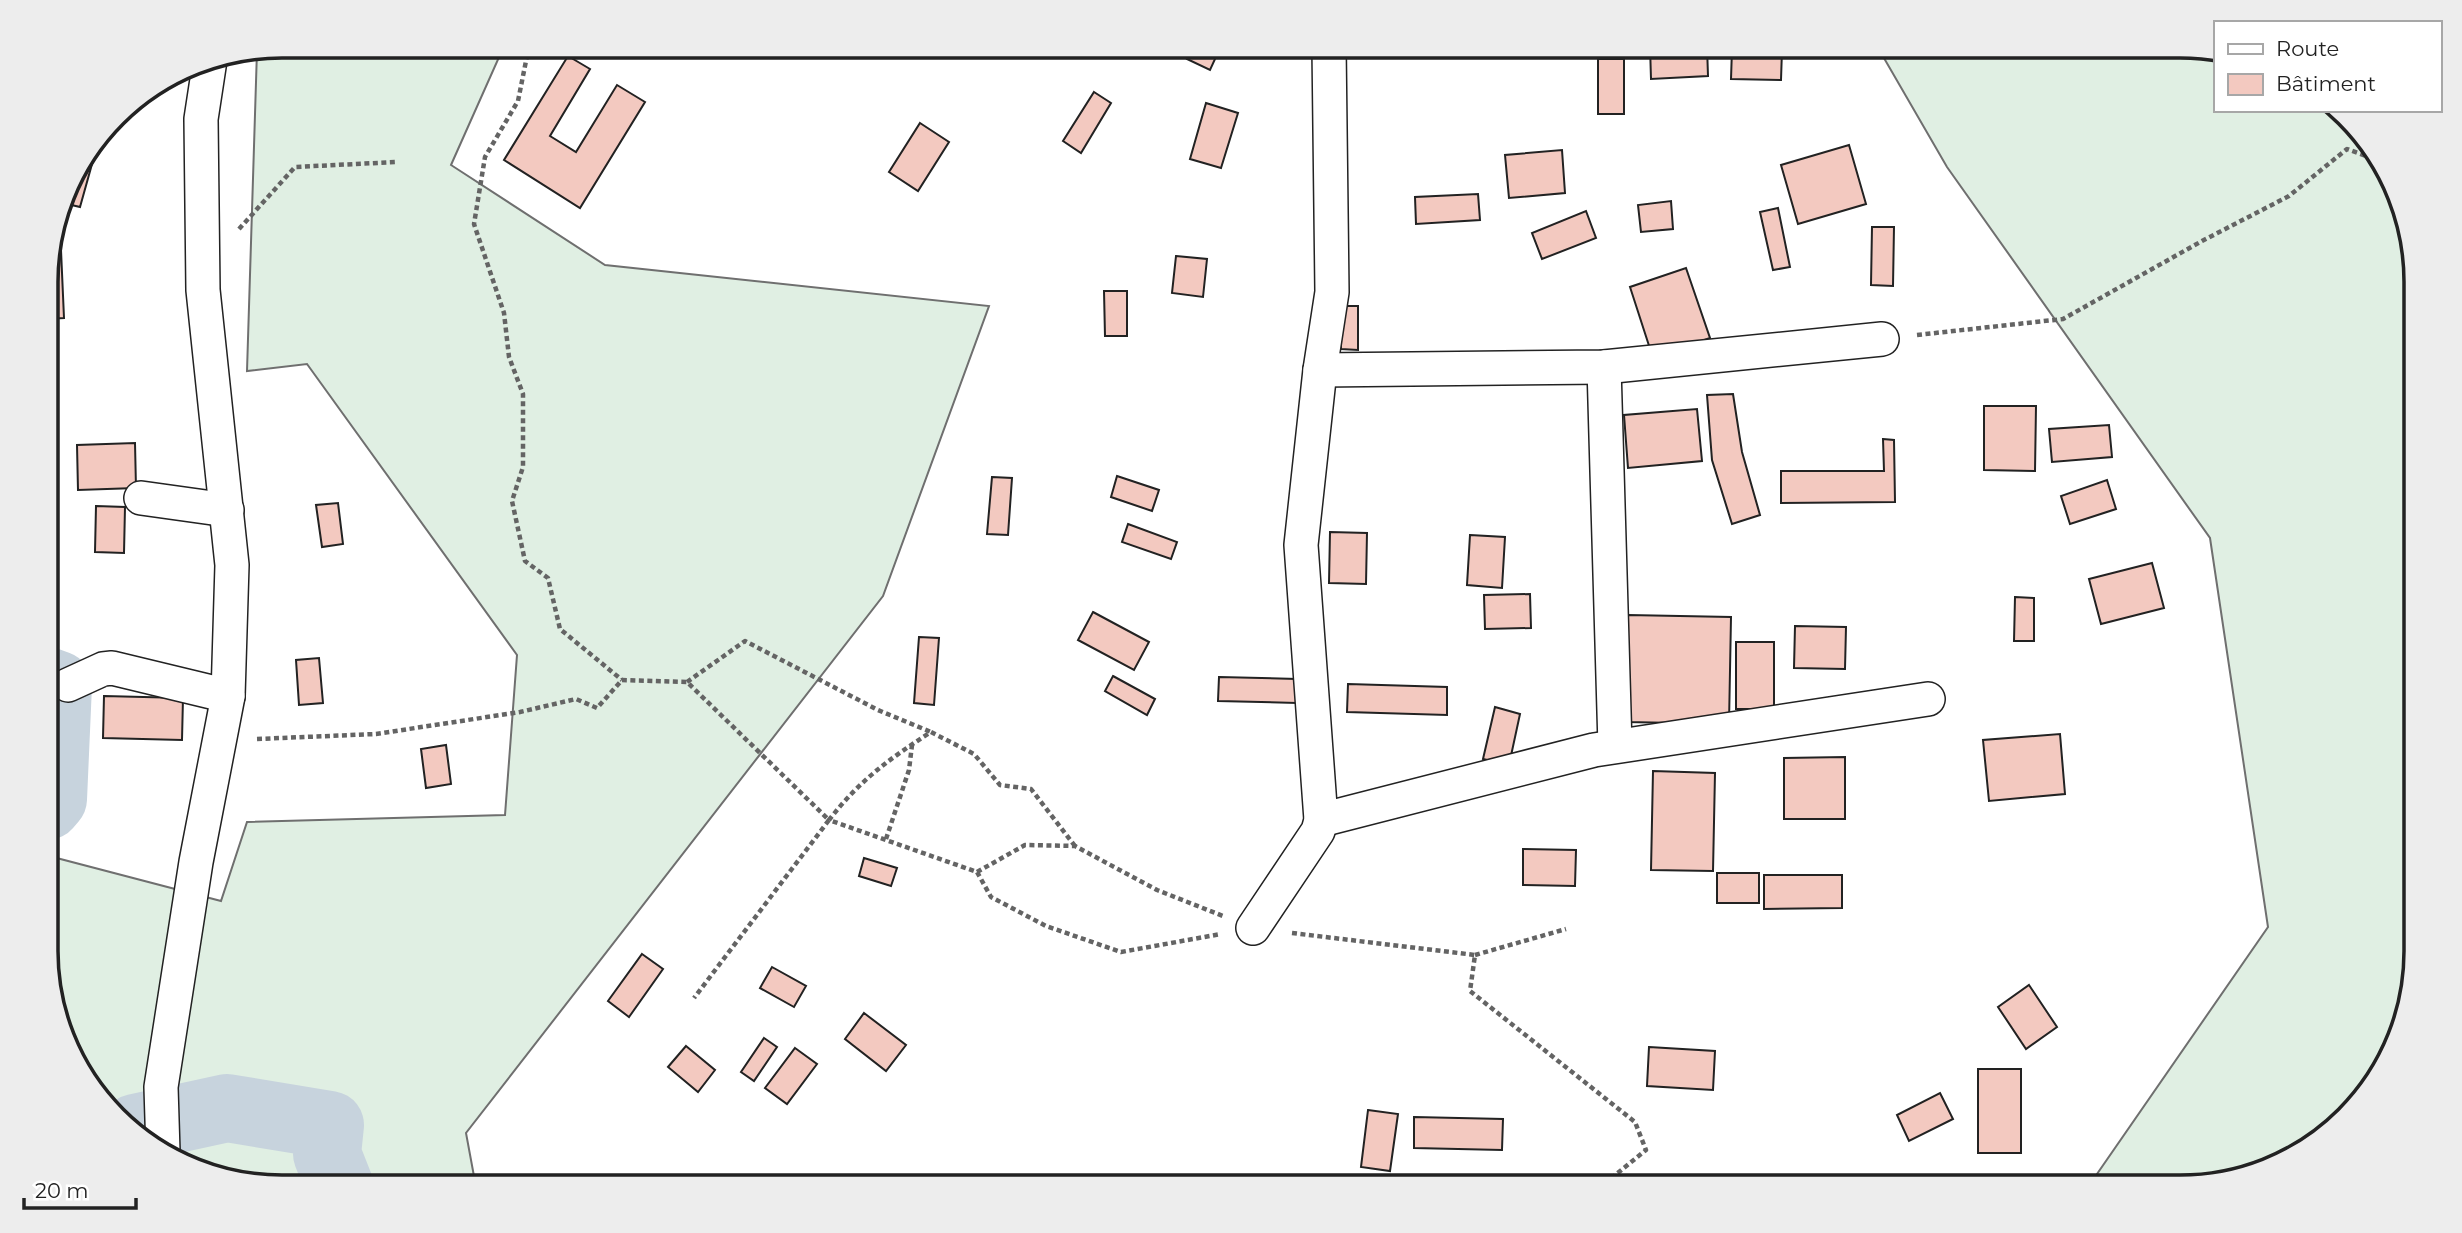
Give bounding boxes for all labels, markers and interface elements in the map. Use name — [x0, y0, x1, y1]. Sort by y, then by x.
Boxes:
legend — [2214, 21, 2441, 112]
text: Route — [2276, 36, 2339, 61]
text: Bâtiment — [2276, 71, 2376, 96]
scale bar — [24, 1166, 136, 1210]
text: 20 m — [35, 1178, 89, 1203]

